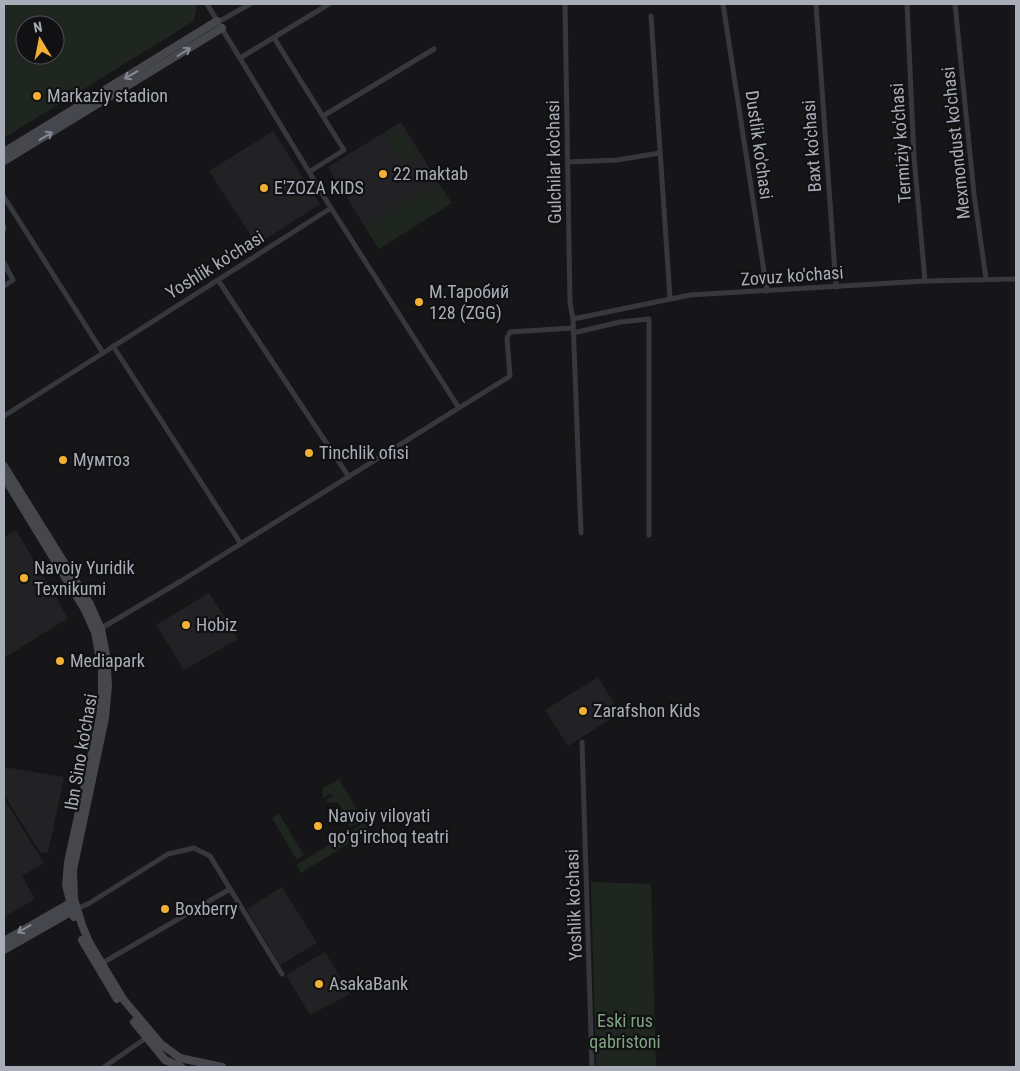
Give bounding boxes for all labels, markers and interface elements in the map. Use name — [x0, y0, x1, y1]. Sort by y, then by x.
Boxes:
north arrow — [15, 15, 65, 65]
text: N — [32, 19, 43, 36]
one-way arrow — [177, 46, 191, 56]
street label: Mexmondust ko'chasi — [937, 66, 974, 220]
one-way arrow — [125, 70, 139, 80]
street label: Termiziy ko'chasi — [886, 82, 915, 204]
place label: Markaziy stadion — [47, 85, 168, 106]
street label: Dustlik ko'chasi — [741, 89, 778, 201]
marker: Markaziy stadion — [31, 90, 43, 102]
street label: Baxt ko'chasi — [798, 99, 825, 193]
street label: Gulchilar ko'chasi — [542, 100, 565, 224]
one-way arrow — [38, 131, 53, 141]
place label: 22 maktab — [393, 163, 468, 184]
marker: 22 maktab — [377, 168, 389, 180]
place label: E'ZOZA KIDS — [274, 177, 364, 198]
marker: E'ZOZA KIDS — [258, 182, 270, 194]
street label: Yoshlik ko'chasi — [162, 226, 268, 303]
street label: Zovuz ko'chasi — [740, 261, 844, 290]
place label: М.Таробий 128 (ZGG) — [429, 281, 509, 324]
marker: М.Таробий 128 (ZGG) — [413, 296, 425, 308]
place label: Tinchlik ofisi — [319, 442, 409, 463]
marker: Tinchlik ofisi — [303, 447, 315, 459]
place label: Мумтоз — [73, 449, 130, 470]
marker: Мумтоз — [57, 454, 69, 466]
place label: Navoiy Yuridik Texnikumi — [34, 557, 135, 599]
marker: Navoiy Yuridik Texnikumi — [18, 572, 30, 584]
place label: Hobiz — [196, 614, 237, 635]
marker: Hobiz — [180, 619, 192, 631]
place label: Mediapark — [70, 650, 145, 671]
marker: Mediapark — [54, 655, 66, 667]
street label: Ibn Sino ko'chasi — [60, 692, 101, 812]
place label: Zarafshon Kids — [593, 700, 700, 721]
marker: Zarafshon Kids — [577, 705, 589, 717]
place label: Navoiy viloyati qoʻgʻirchoq teatri — [328, 805, 449, 847]
marker: Navoiy viloyati qoʻgʻirchoq teatri — [312, 820, 324, 832]
street label: Yoshlik ko'chasi — [561, 849, 586, 961]
place label: Boxberry — [175, 898, 238, 919]
marker: Boxberry — [159, 903, 171, 915]
one-way arrow — [17, 925, 31, 935]
place label: AsakaBank — [329, 973, 408, 994]
marker: AsakaBank — [313, 978, 325, 990]
park label: Eski rus qabristoni — [589, 1010, 661, 1052]

